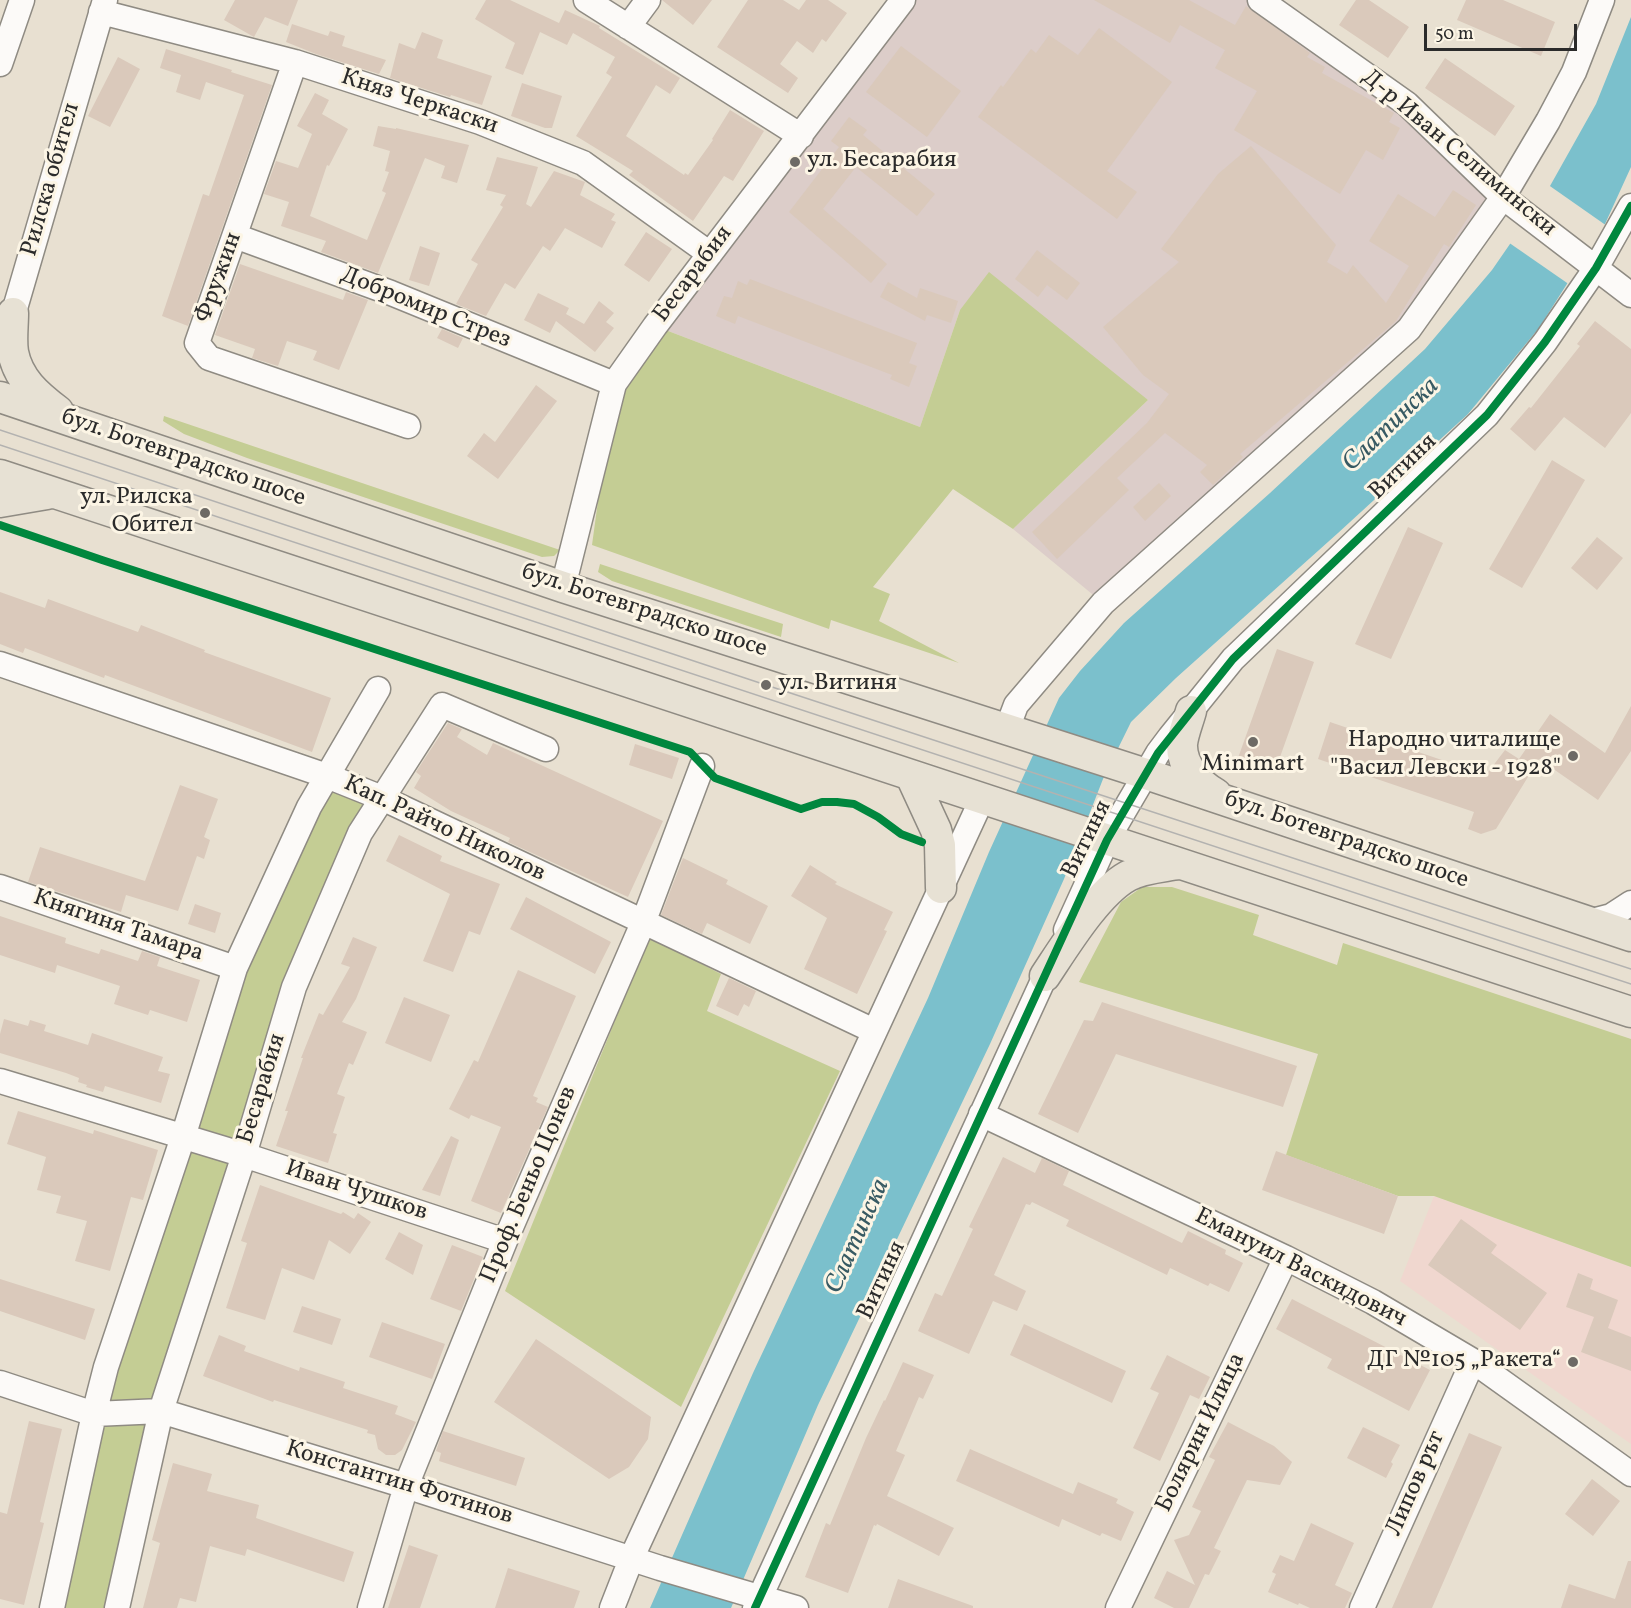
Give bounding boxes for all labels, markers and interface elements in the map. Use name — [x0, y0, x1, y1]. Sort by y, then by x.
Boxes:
scale bar — [1427, 12, 1580, 50]
text: 50 m — [1435, 22, 1474, 47]
street label: Княз Черкаски — [337, 64, 501, 142]
street label: Д-р Иван Селимински — [1355, 64, 1561, 244]
street label: Рилска обител — [16, 100, 88, 260]
place label: ул. Бесарабия — [807, 148, 956, 176]
marker: ул. Бесарабия — [788, 155, 802, 169]
street label: Бесарабия — [648, 221, 740, 329]
street label: Фружин — [190, 229, 250, 327]
street label: Добромир Стрез — [336, 262, 514, 356]
water label: Слатинска — [1337, 372, 1447, 480]
street label: бул. Ботевградско шосе — [57, 404, 309, 514]
street label: Витиня — [1364, 429, 1444, 507]
place label: ул. Рилска Обител — [80, 485, 193, 541]
marker: ул. Рилска Обител — [198, 506, 212, 520]
street label: бул. Ботевградско шосе — [518, 559, 770, 665]
place label: ул. Витиня — [778, 671, 897, 699]
marker: ул. Витиня — [759, 678, 773, 692]
place label: Народно читалище "Васил Левски - 1928" — [1330, 728, 1561, 784]
marker: Minimart — [1246, 735, 1260, 749]
marker: Народно читалище "Васил Левски - 1928" — [1566, 749, 1580, 763]
place label: Minimart — [1202, 752, 1304, 780]
street label: Кап. Райчо Николов — [338, 771, 550, 889]
street label: бул. Ботевградско шосе — [1220, 786, 1472, 896]
street label: Витиня — [1057, 796, 1119, 884]
street label: Княгиня Тамара — [29, 884, 207, 970]
street label: Бесарабия — [233, 1030, 293, 1148]
street label: Проф. Беньо Цонев — [475, 1082, 585, 1288]
street label: Иван Чушков — [281, 1155, 431, 1229]
water label: Слатинска — [820, 1175, 898, 1299]
street label: Емануил Васкидович — [1189, 1203, 1411, 1335]
street label: Витиня — [852, 1237, 914, 1325]
place label: ДГ №105 „Ракета“ — [1367, 1348, 1561, 1376]
street label: Болярин Илица — [1151, 1349, 1253, 1517]
marker: ДГ №105 „Ракета“ — [1566, 1355, 1580, 1369]
street label: Липов рът — [1381, 1427, 1453, 1541]
street label: Константин Фотинов — [282, 1436, 516, 1532]

